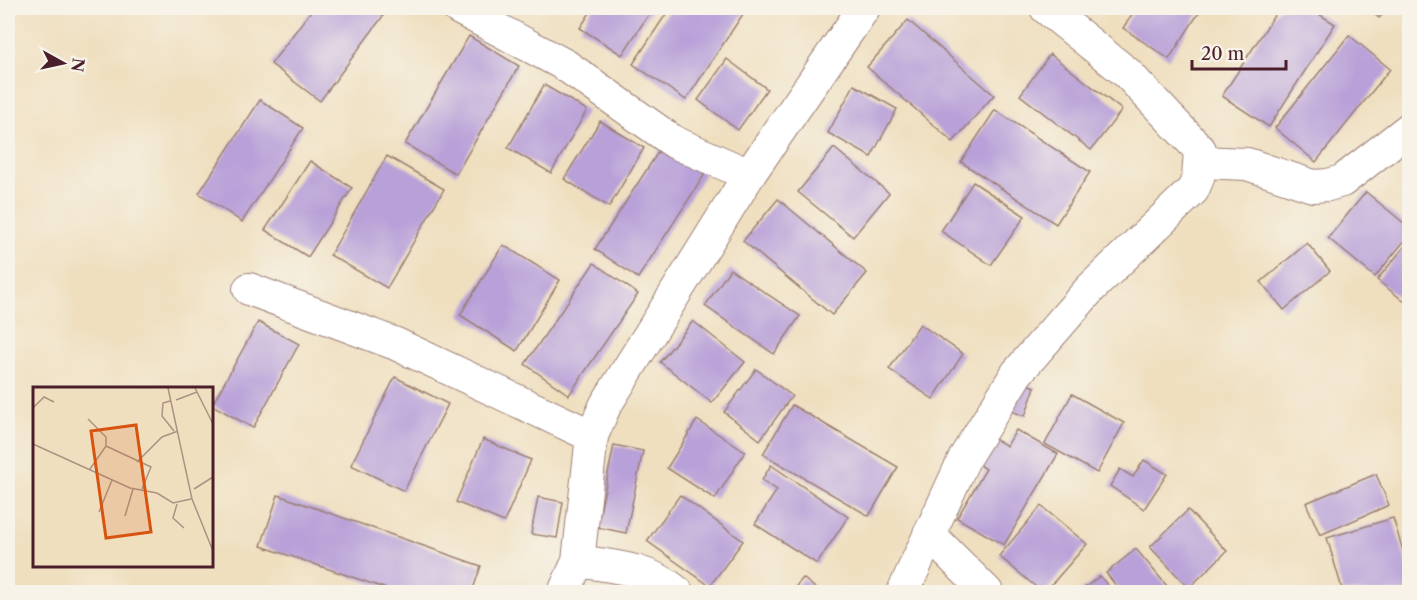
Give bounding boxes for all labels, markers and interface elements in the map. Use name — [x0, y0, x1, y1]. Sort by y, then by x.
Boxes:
north arrow — [33, 33, 93, 93]
scale bar — [1192, 33, 1286, 71]
text: 20 m — [1201, 43, 1245, 65]
text: N — [67, 57, 89, 73]
inset map — [33, 387, 213, 567]

